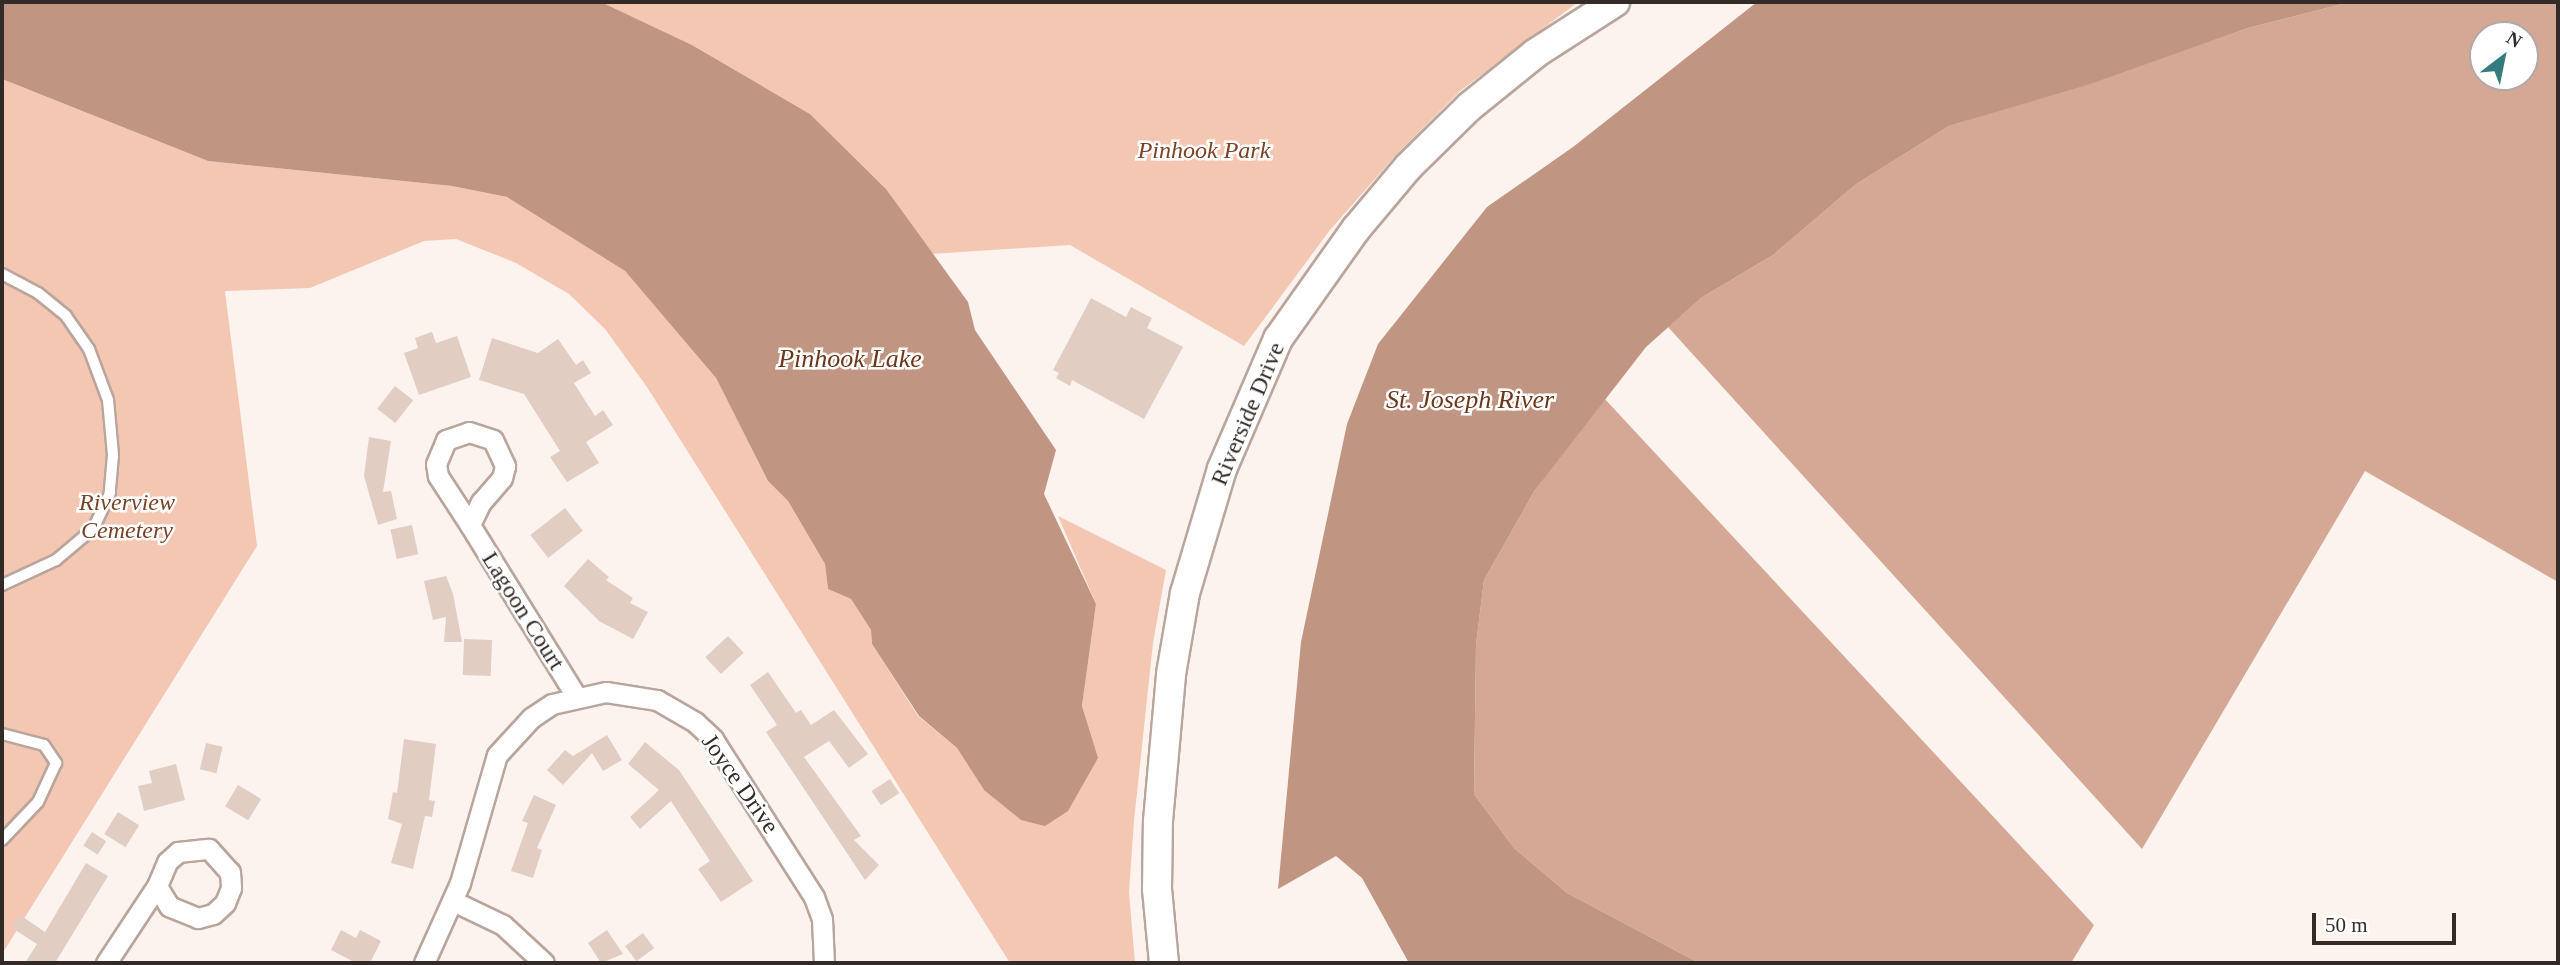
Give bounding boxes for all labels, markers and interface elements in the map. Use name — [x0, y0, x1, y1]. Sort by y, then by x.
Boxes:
north arrow — [2469, 21, 2539, 91]
text: N — [2503, 27, 2526, 52]
park label: Pinhook Park — [1138, 137, 1270, 165]
street label: Riverside Drive — [1205, 338, 1291, 490]
water label: Pinhook Lake — [778, 343, 922, 375]
water label: St. Joseph River — [1386, 384, 1554, 416]
park label: Riverview Cemetery — [79, 489, 175, 545]
street label: Lagoon Court — [475, 547, 571, 675]
street label: Joyce Drive — [695, 729, 785, 839]
scale bar — [2315, 898, 2458, 942]
text: 50 m — [2325, 913, 2368, 937]

